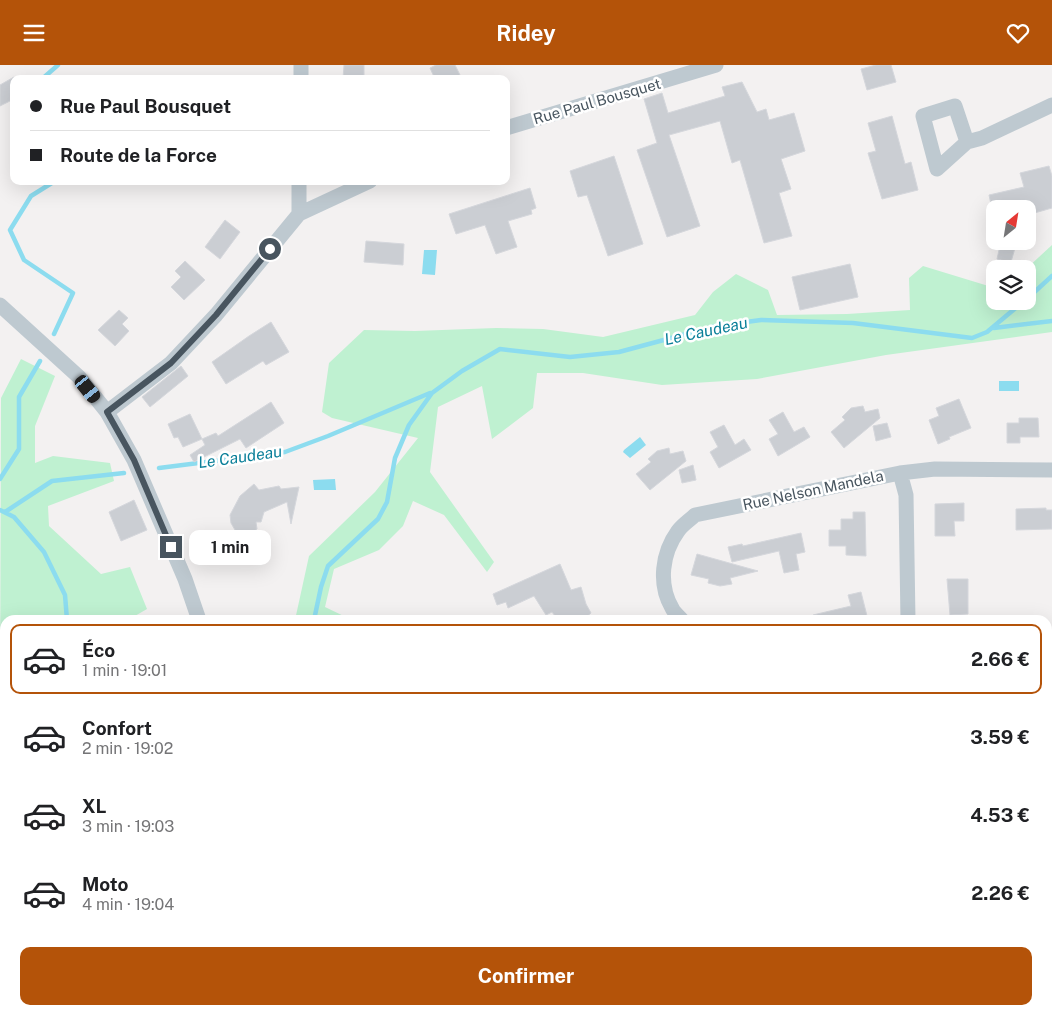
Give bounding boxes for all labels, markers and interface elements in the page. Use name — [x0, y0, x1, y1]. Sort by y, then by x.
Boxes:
icon: menu — [20, 19, 48, 47]
icon: heart — [1004, 19, 1032, 47]
text: Ridey — [496, 20, 556, 46]
street label: Rue Paul Bousquet — [531, 75, 663, 127]
text: Rue Paul Bousquet — [60, 95, 231, 117]
text: Route de la Force — [60, 144, 217, 166]
north arrow — [986, 200, 1036, 250]
map controls — [986, 200, 1036, 310]
route start — [259, 238, 281, 260]
button: layers — [986, 260, 1036, 310]
water label: Le Caudeau — [663, 313, 749, 349]
car — [72, 373, 103, 405]
water label: Le Caudeau — [197, 442, 283, 472]
street label: Rue Nelson Mandela — [741, 467, 885, 513]
callout: 1 min — [188, 529, 271, 565]
route end — [160, 536, 182, 558]
text: 1 min — [211, 538, 249, 557]
icon: car — [22, 637, 67, 682]
text: Éco — [82, 639, 115, 661]
text: 2.66 € — [971, 648, 1030, 670]
text: 1 min · 19:01 — [82, 661, 167, 680]
icon: car — [22, 715, 67, 760]
text: Confort — [82, 717, 152, 739]
text: 3.59 € — [970, 726, 1030, 748]
text: 2 min · 19:02 — [82, 739, 173, 758]
icon: car — [22, 793, 67, 838]
text: XL — [82, 795, 107, 817]
text: 4.53 € — [970, 804, 1030, 826]
text: 3 min · 19:03 — [82, 817, 174, 836]
icon: car — [22, 871, 67, 916]
text: Moto — [82, 873, 128, 895]
text: 2.26 € — [971, 882, 1030, 904]
text: 4 min · 19:04 — [82, 895, 174, 914]
button: Confirmer — [20, 947, 1032, 1005]

